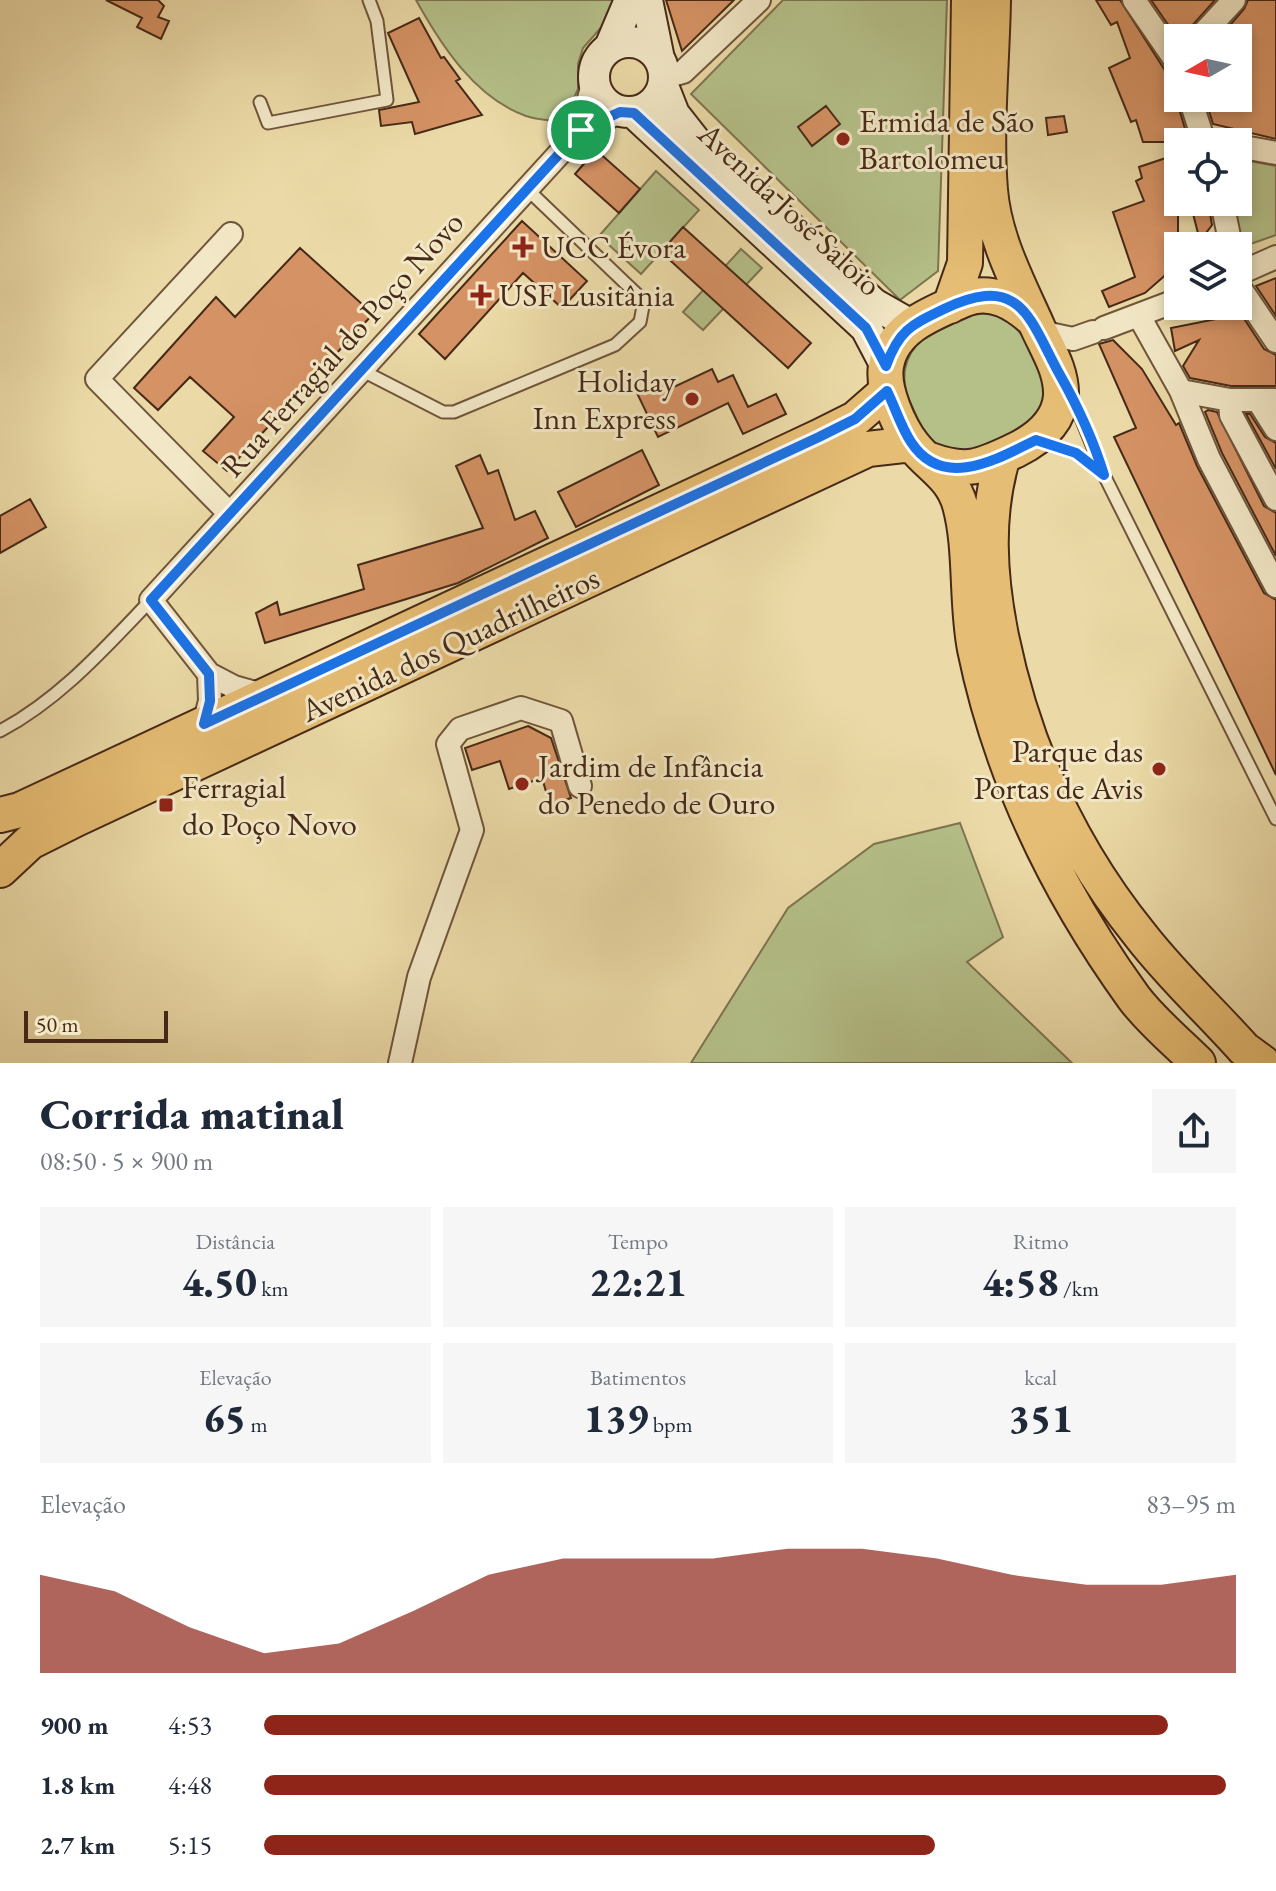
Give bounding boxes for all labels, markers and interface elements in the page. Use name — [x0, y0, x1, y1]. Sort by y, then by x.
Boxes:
north arrow — [1164, 24, 1252, 112]
map controls — [1164, 24, 1252, 320]
pin — [547, 96, 615, 164]
place label: Ermida de São Bartolomeu — [859, 100, 1034, 179]
icon: arrive — [559, 108, 603, 152]
street label: Avenida José Saloio — [688, 112, 891, 305]
button: locate — [1164, 128, 1252, 216]
marker: Ermida de São Bartolomeu — [834, 130, 852, 148]
street label: Rua Ferragial do Poço Novo — [211, 202, 473, 486]
place label: UCC Évora — [541, 226, 686, 268]
button: layers — [1164, 232, 1252, 320]
marker: UCC Évora — [512, 236, 534, 258]
place label: USF Lusitânia — [499, 274, 675, 316]
marker: USF Lusitânia — [470, 284, 492, 306]
place label: Holiday Inn Express — [533, 360, 677, 439]
marker: Holiday Inn Express — [683, 390, 701, 408]
street label: Avenida dos Quadrilheiros — [293, 556, 606, 732]
place label: Parque das Portas de Avis — [974, 730, 1143, 809]
place label: Jardim de Infância do Penedo de Ouro — [535, 745, 775, 824]
marker: Parque das Portas de Avis — [1150, 760, 1168, 778]
place label: Ferragial do Poço Novo — [182, 766, 357, 845]
marker: Jardim de Infância do Penedo de Ouro — [513, 775, 531, 793]
marker: Ferragial do Poço Novo — [157, 796, 175, 814]
scale bar — [24, 1007, 168, 1043]
text: 50 m — [36, 1010, 79, 1039]
text: Corrida matinal — [40, 1085, 344, 1142]
button: share — [1152, 1089, 1236, 1173]
text: 08:50 · 5 × 900 m — [40, 1144, 213, 1178]
text: Distância — [196, 1227, 275, 1256]
text: Tempo — [608, 1227, 668, 1256]
text: Ritmo — [1013, 1227, 1069, 1256]
text: 4.50 — [182, 1256, 257, 1308]
text: 22:21 — [589, 1256, 687, 1308]
text: 4:58 — [982, 1256, 1059, 1308]
text: km — [257, 1274, 289, 1303]
text: /km — [1059, 1274, 1099, 1303]
text: Elevação — [199, 1363, 272, 1392]
text: Batimentos — [590, 1363, 686, 1392]
text: kcal — [1024, 1363, 1057, 1392]
text: 65 — [203, 1392, 246, 1444]
text: 139 — [583, 1392, 648, 1444]
text: 351 — [1008, 1392, 1073, 1444]
text: m — [246, 1410, 268, 1439]
text: bpm — [648, 1410, 693, 1439]
text: Elevação — [40, 1487, 126, 1521]
text: 83–95 m — [1146, 1487, 1236, 1521]
text: 900 m — [40, 1708, 108, 1742]
text: 4:53 — [168, 1708, 212, 1742]
text: 1.8 km — [40, 1768, 115, 1802]
text: 4:48 — [168, 1768, 212, 1802]
text: 2.7 km — [40, 1828, 115, 1862]
text: 5:15 — [168, 1828, 212, 1862]

